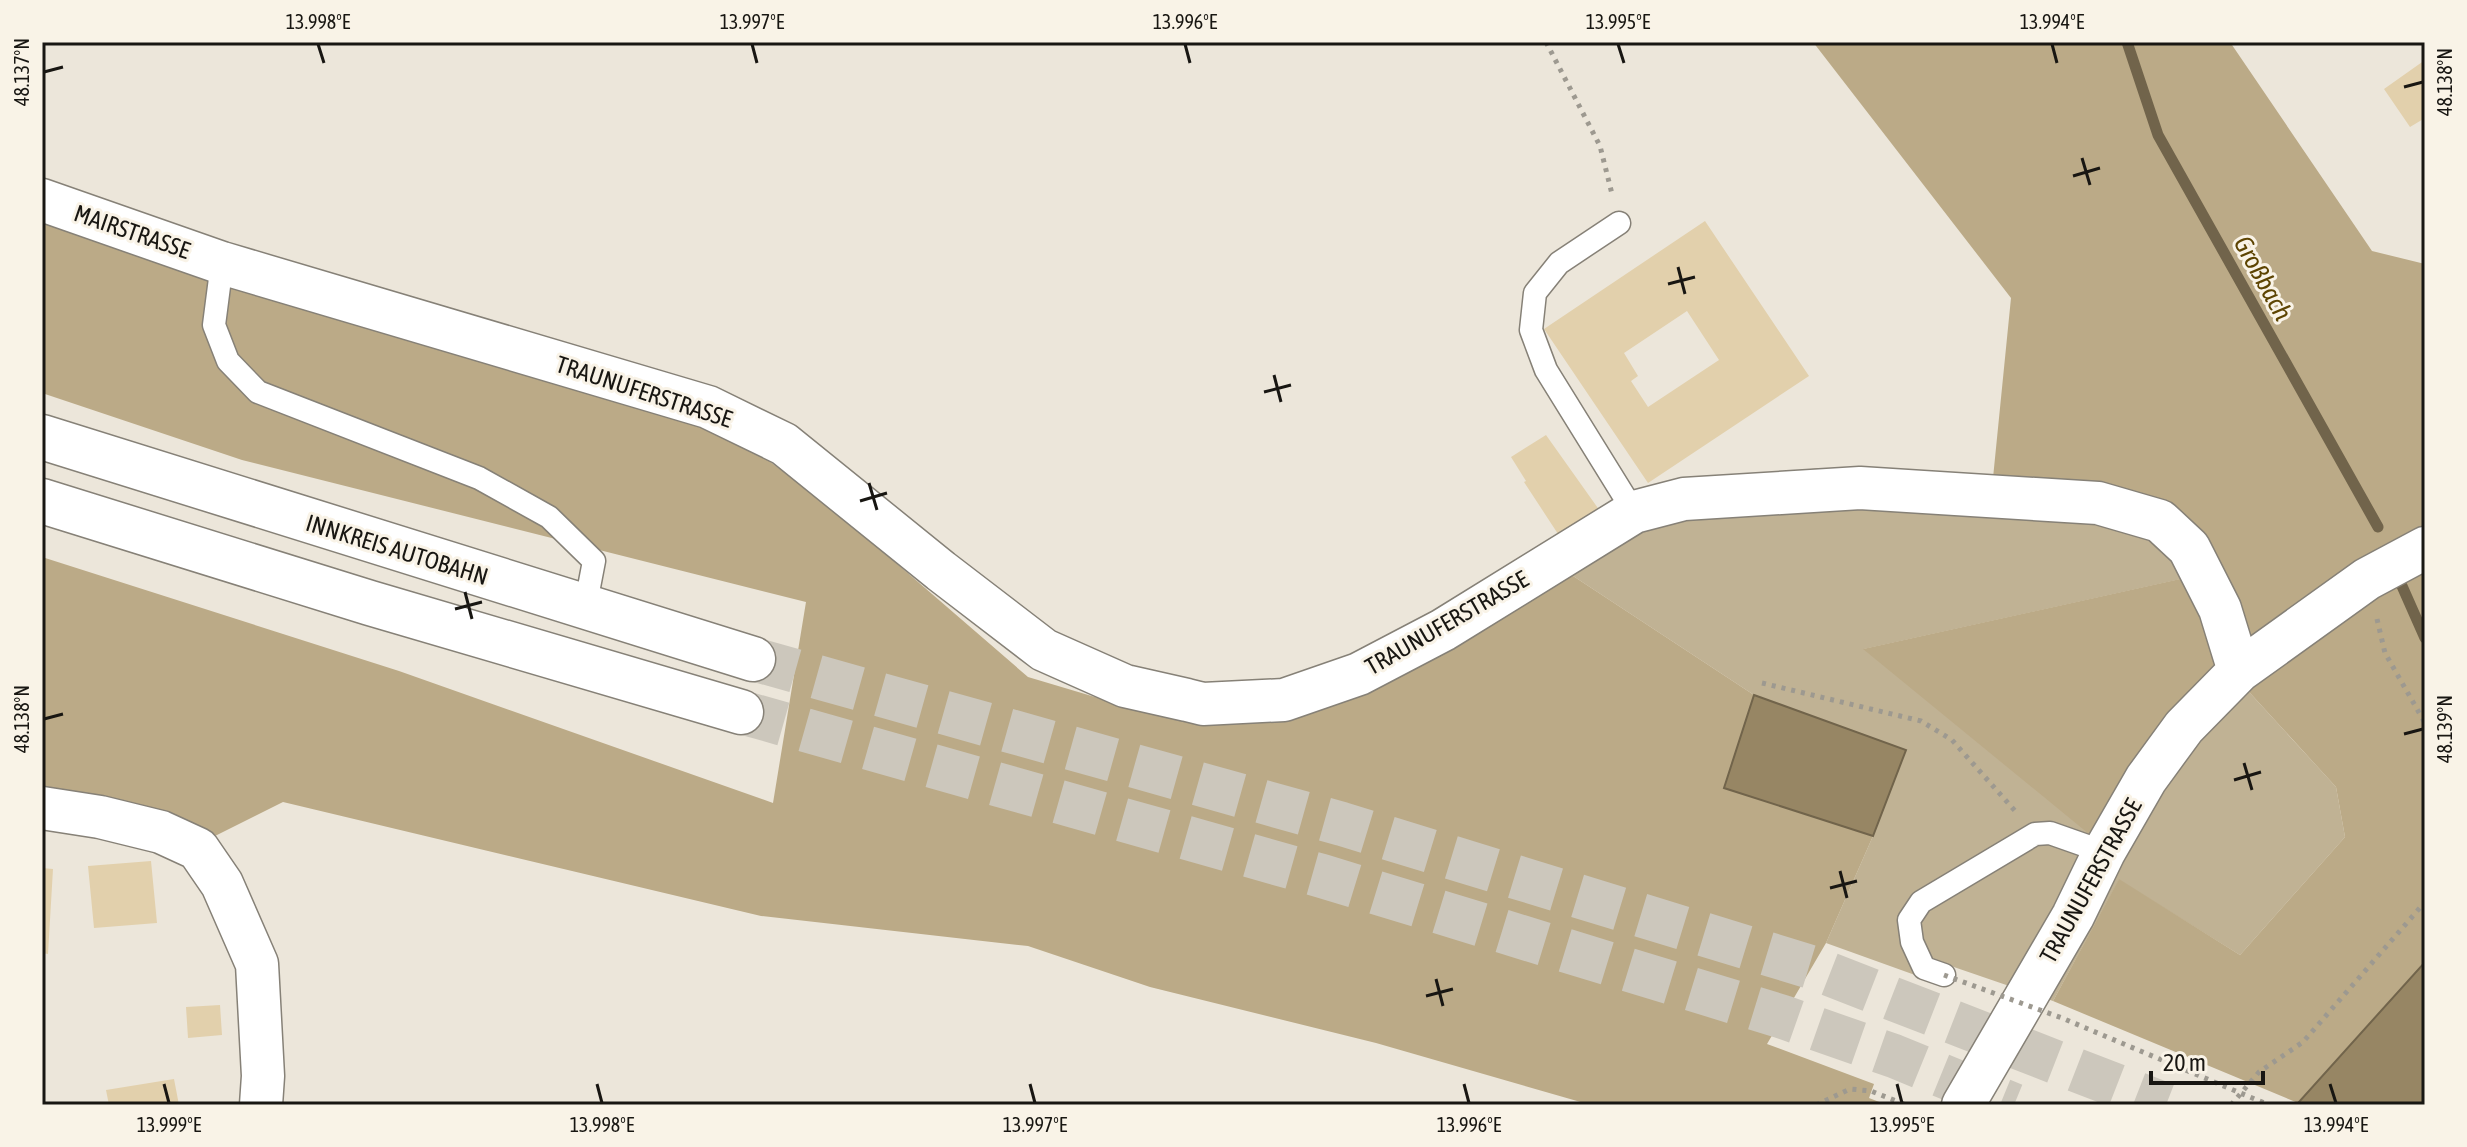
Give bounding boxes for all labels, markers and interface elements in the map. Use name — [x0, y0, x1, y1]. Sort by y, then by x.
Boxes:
text: 13.998°E — [286, 10, 351, 33]
text: 13.997°E — [720, 10, 785, 33]
text: 13.996°E — [1153, 10, 1218, 33]
text: 13.995°E — [1586, 10, 1651, 33]
text: 13.994°E — [2020, 10, 2085, 33]
text: 48.137°N — [10, 38, 33, 106]
text: 48.138°N — [2433, 48, 2456, 116]
street label: MAIRSTRASSE — [71, 199, 194, 264]
water label: Großbach — [2228, 231, 2299, 326]
street label: TRAUNUFERSTRASSE — [553, 350, 736, 433]
street label: INNKREIS AUTOBAHN — [303, 509, 492, 590]
street label: TRAUNUFERSTRASSE — [1361, 565, 1533, 680]
text: 48.138°N — [10, 685, 33, 753]
text: 48.139°N — [2433, 695, 2456, 763]
street label: TRAUNUFERSTRASSE — [2034, 794, 2147, 968]
scale bar — [2151, 1035, 2263, 1085]
text: 20 m — [2163, 1049, 2206, 1076]
text: 13.999°E — [137, 1113, 202, 1136]
text: 13.998°E — [570, 1113, 635, 1136]
text: 13.997°E — [1003, 1113, 1068, 1136]
text: 13.996°E — [1437, 1113, 1502, 1136]
text: 13.995°E — [1870, 1113, 1935, 1136]
text: 13.994°E — [2304, 1113, 2369, 1136]

